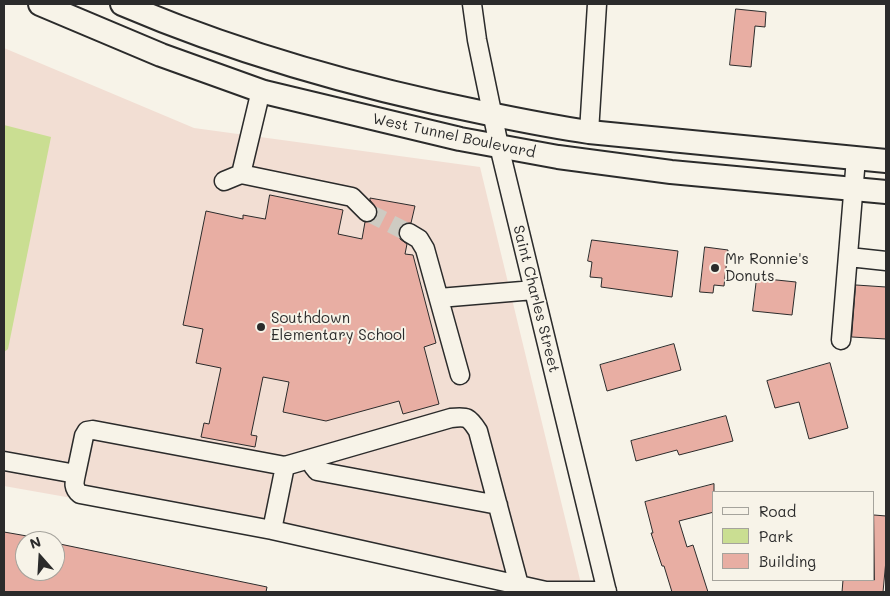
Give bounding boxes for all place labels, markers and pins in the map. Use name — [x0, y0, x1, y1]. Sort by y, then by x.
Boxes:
place label: Mr Ronnie's Donuts — [725, 250, 809, 285]
marker: Mr Ronnie's Donuts — [709, 262, 721, 274]
place label: Southdown Elementary School — [271, 309, 406, 344]
marker: Southdown Elementary School — [255, 321, 267, 333]

